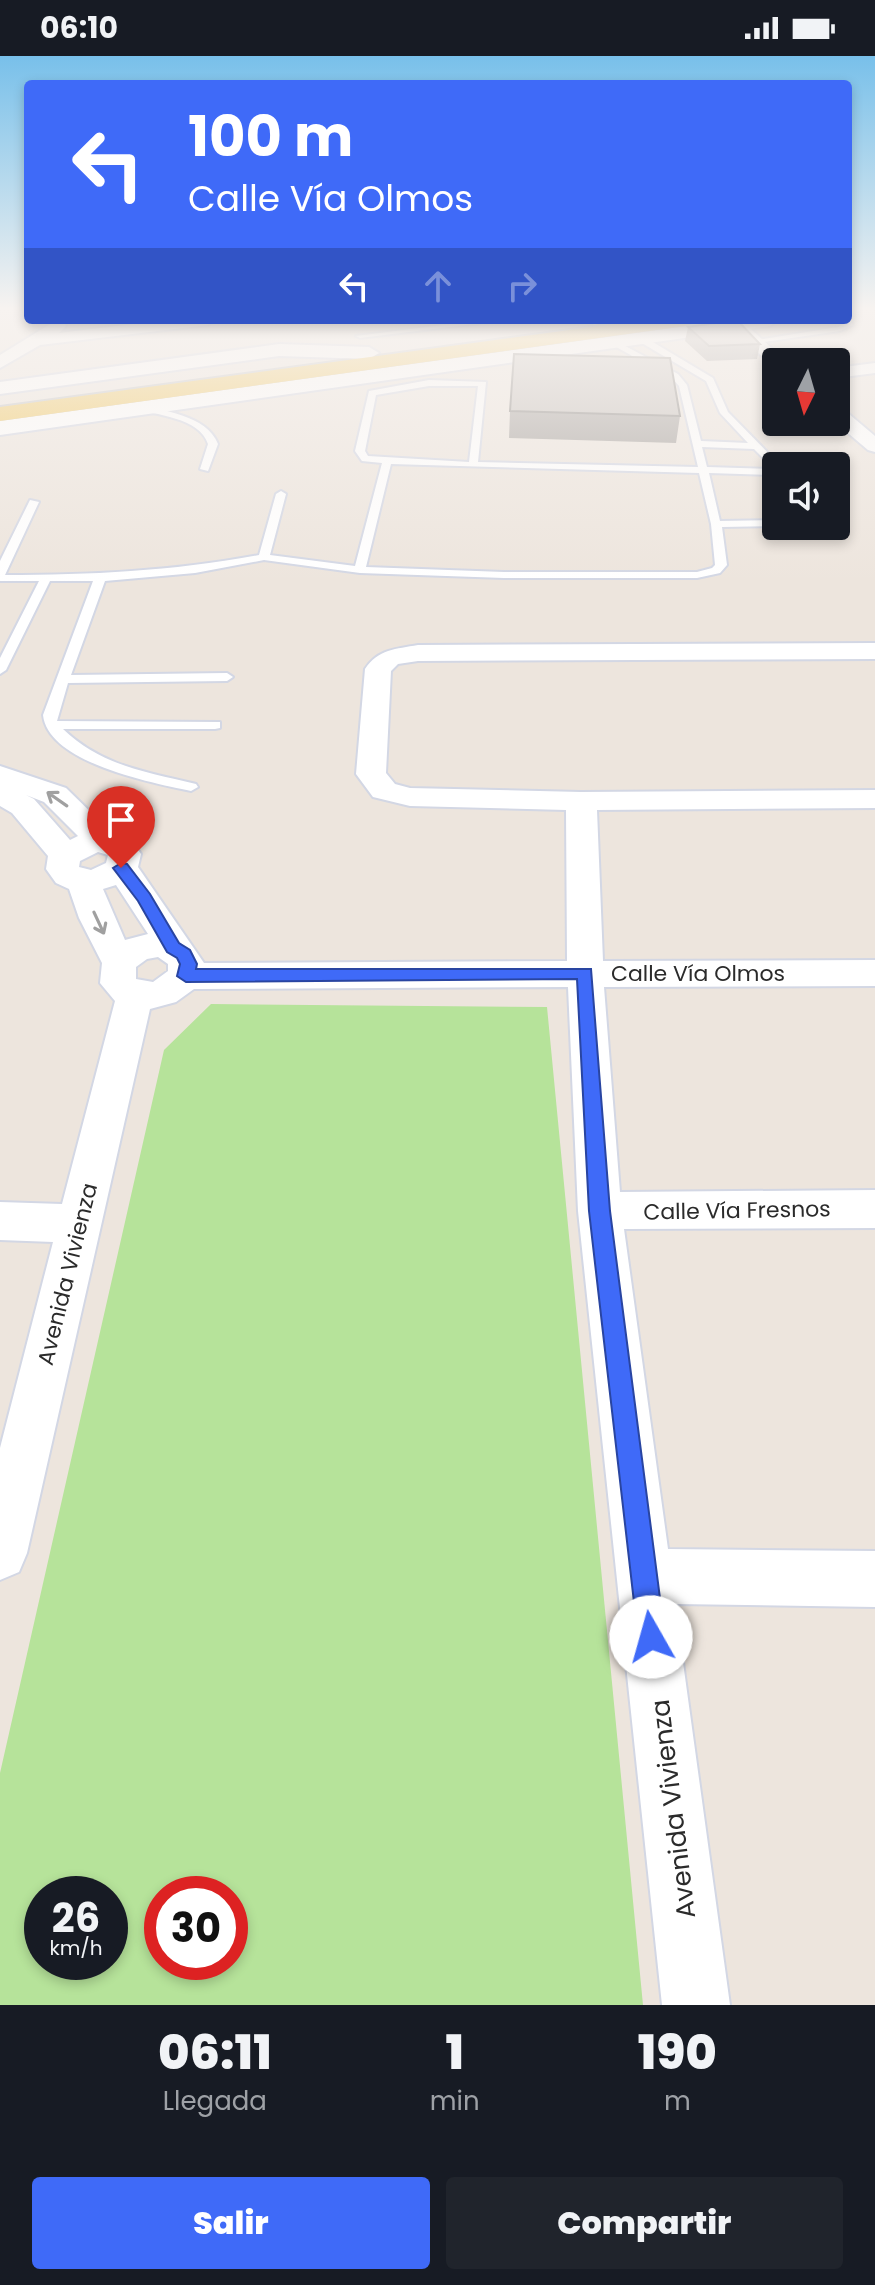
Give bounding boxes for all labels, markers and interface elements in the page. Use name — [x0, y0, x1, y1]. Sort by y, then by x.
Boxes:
text: 06:10 — [40, 6, 118, 49]
text: 100 m — [188, 97, 353, 176]
icon: left — [56, 112, 160, 216]
text: Calle Vía Olmos — [188, 173, 473, 224]
icon: left — [332, 264, 376, 308]
icon: ahead — [416, 264, 460, 308]
icon: right — [500, 264, 544, 308]
north arrow — [762, 348, 850, 436]
map controls — [762, 348, 850, 540]
button: sound — [762, 452, 850, 540]
pin — [87, 786, 155, 868]
one-way arrow — [47, 791, 69, 807]
icon: arrive — [99, 798, 143, 842]
one-way arrow — [92, 910, 107, 934]
street label: Calle Vía Olmos — [611, 958, 785, 989]
street label: Avenida Vivienza — [30, 1180, 105, 1368]
street label: Calle Vía Fresnos — [643, 1193, 831, 1228]
position arrow — [609, 1595, 693, 1679]
street label: Avenida Vivienza — [642, 1697, 704, 1921]
speed limit sign: 30 — [144, 1876, 248, 1980]
text: 26 — [52, 1890, 100, 1946]
text: km/h — [49, 1934, 103, 1962]
text: 06:11 — [158, 2019, 272, 2086]
text: 1 — [445, 2019, 464, 2086]
text: 190 — [638, 2019, 717, 2086]
text: Llegada — [163, 2083, 267, 2119]
text: min — [430, 2083, 480, 2119]
text: m — [664, 2083, 691, 2119]
button: Salir — [32, 2177, 430, 2269]
button: Compartir — [446, 2177, 843, 2269]

